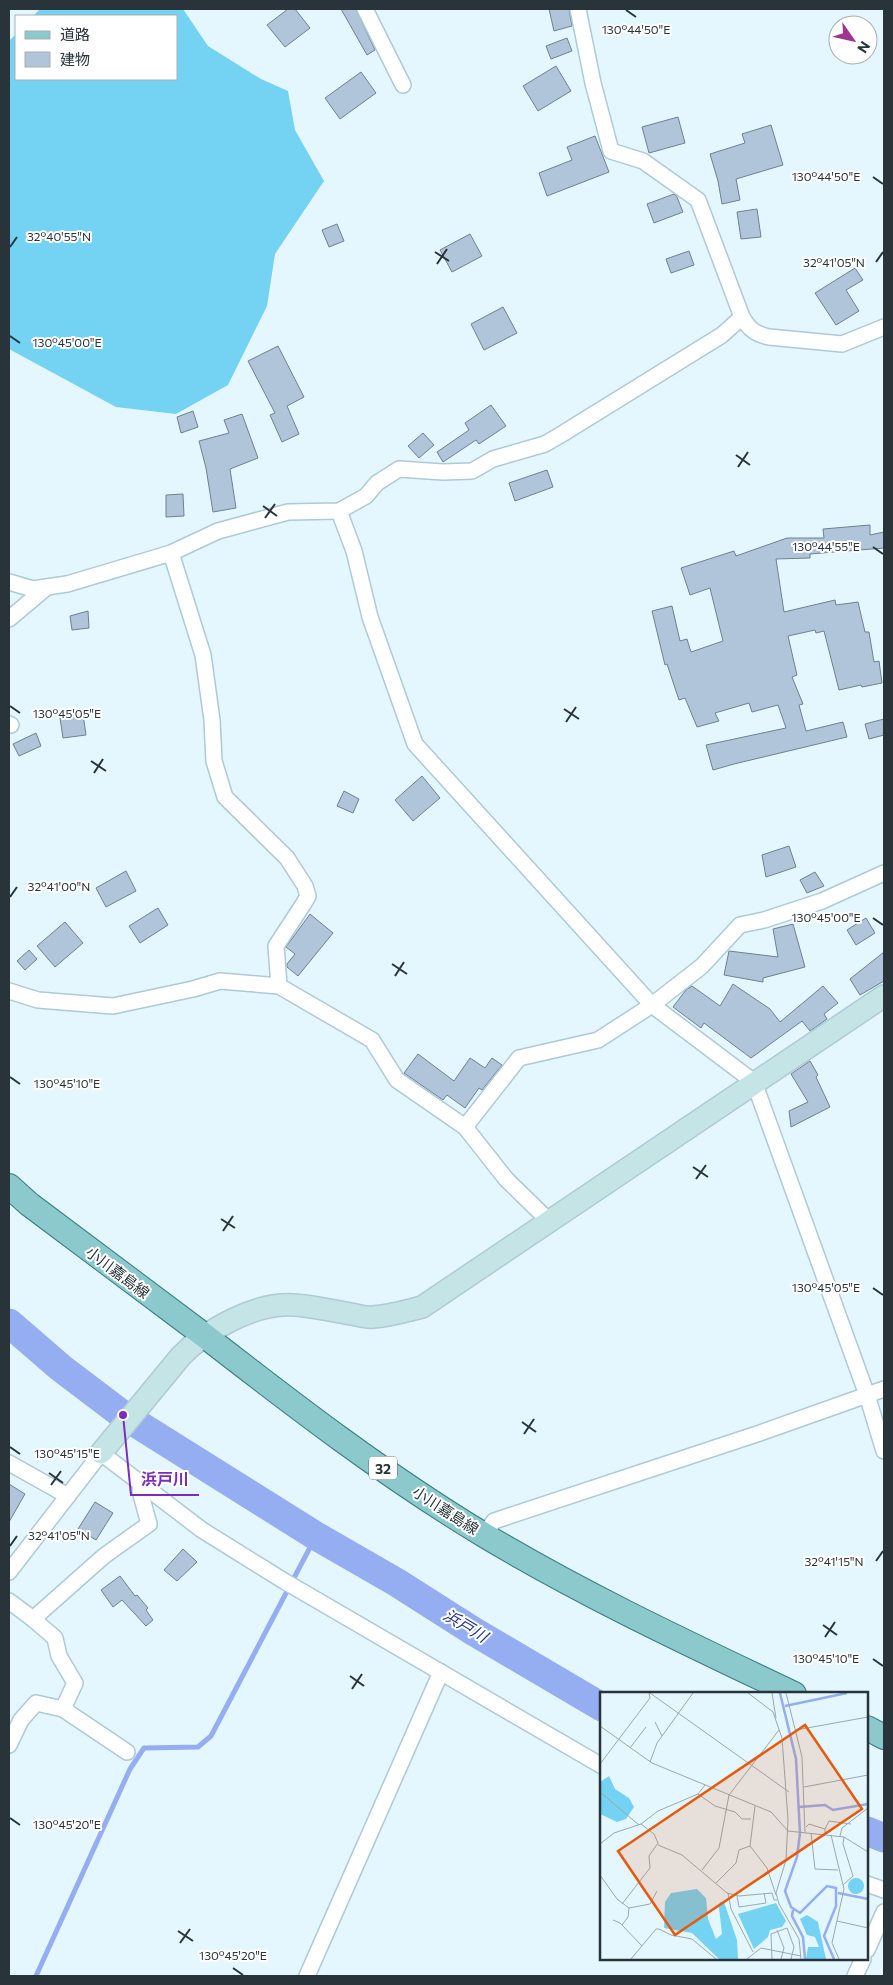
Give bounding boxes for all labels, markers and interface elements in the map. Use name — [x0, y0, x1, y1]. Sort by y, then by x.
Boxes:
legend — [15, 15, 178, 80]
north arrow — [828, 15, 878, 65]
text: 130°44'50"E — [602, 22, 670, 36]
text: 道路 — [60, 25, 90, 43]
text: N — [854, 38, 874, 57]
text: 建物 — [60, 50, 90, 68]
text: 130°44'50"E — [792, 169, 860, 183]
text: 32°40'55"N — [27, 229, 91, 243]
text: 32°41'05"N — [803, 255, 865, 269]
text: 130°45'00"E — [32, 335, 102, 349]
text: 130°44'55"E — [792, 539, 860, 553]
text: 130°45'05"E — [33, 706, 101, 720]
text: 32°41'00"N — [28, 879, 90, 893]
text: 130°45'00"E — [791, 910, 861, 924]
text: 130°45'10"E — [34, 1076, 100, 1090]
street label: 小川嘉島線 — [83, 1242, 153, 1302]
text: 130°45'05"E — [792, 1280, 860, 1294]
text: 130°45'15"E — [34, 1446, 100, 1460]
road number: 32 — [369, 1456, 397, 1480]
callout: 浜戸川 — [131, 1464, 199, 1495]
text: 浜戸川 — [141, 1469, 189, 1488]
street label: 小川嘉島線 — [410, 1482, 482, 1538]
text: 32°41'05"N — [28, 1528, 90, 1542]
text: 32°41'15"N — [804, 1554, 864, 1568]
water label: 浜戸川 — [441, 1604, 493, 1647]
text: 130°45'10"E — [793, 1651, 859, 1665]
inset map — [600, 1692, 868, 1960]
text: 130°45'20"E — [33, 1817, 101, 1831]
text: 130°45'20"E — [199, 1948, 267, 1962]

